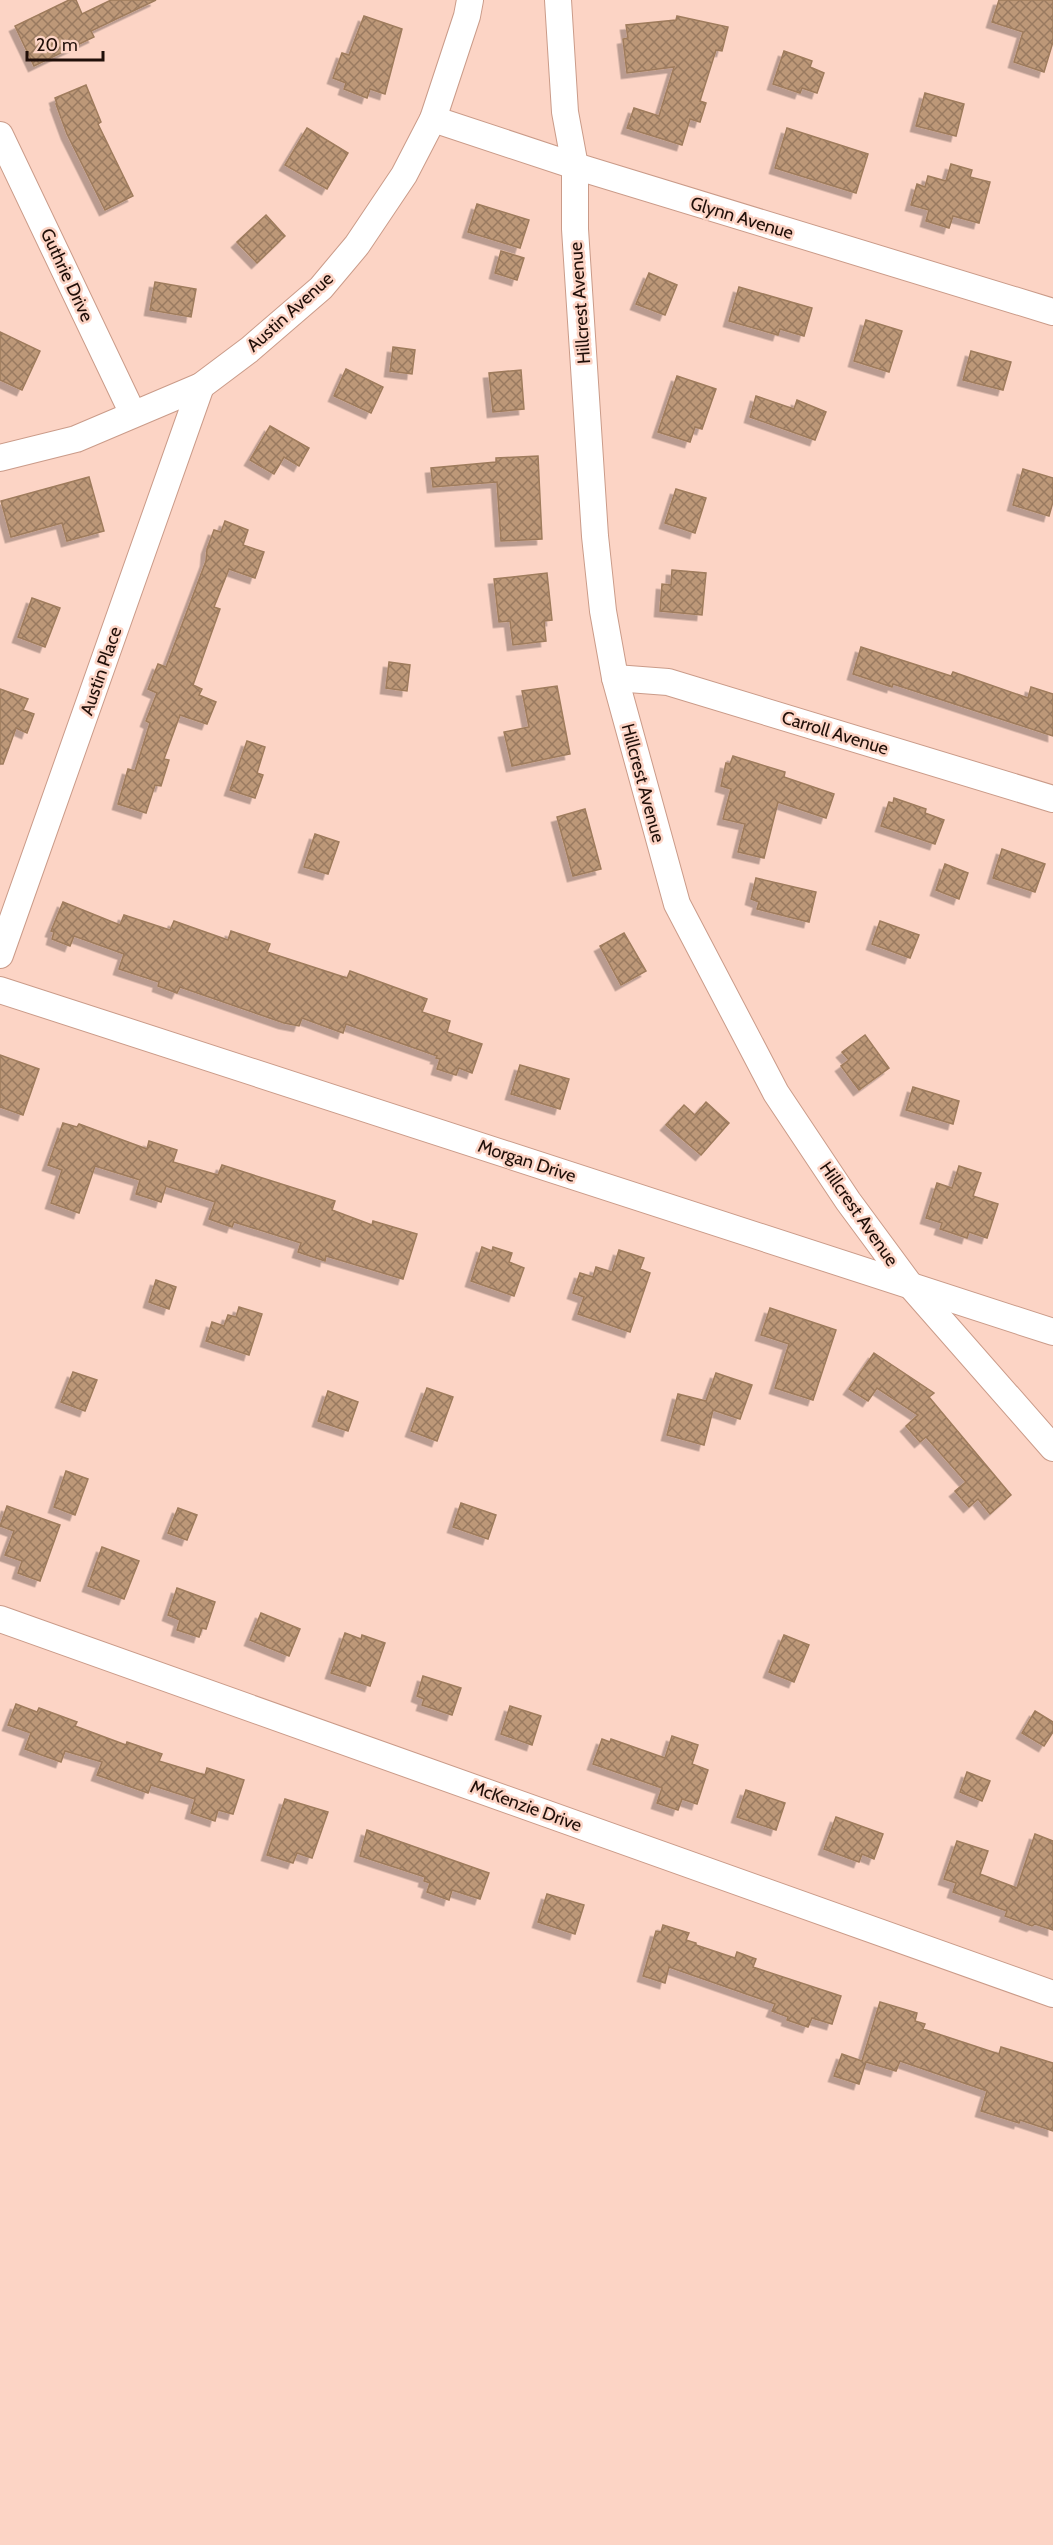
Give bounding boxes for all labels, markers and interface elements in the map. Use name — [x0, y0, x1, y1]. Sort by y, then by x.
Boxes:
scale bar — [27, 24, 104, 62]
text: 20 m — [36, 34, 78, 56]
street label: Glynn Avenue — [688, 192, 796, 244]
street label: Guthrie Drive — [36, 225, 98, 325]
street label: Hillcrest Avenue — [565, 241, 595, 365]
street label: Austin Avenue — [242, 267, 338, 357]
street label: Austin Place — [76, 624, 126, 718]
street label: Carroll Avenue — [779, 706, 891, 760]
street label: Hillcrest Avenue — [617, 721, 669, 845]
street label: Morgan Drive — [475, 1135, 579, 1187]
street label: Hillcrest Avenue — [815, 1158, 903, 1270]
street label: McKenzie Drive — [467, 1776, 585, 1836]

